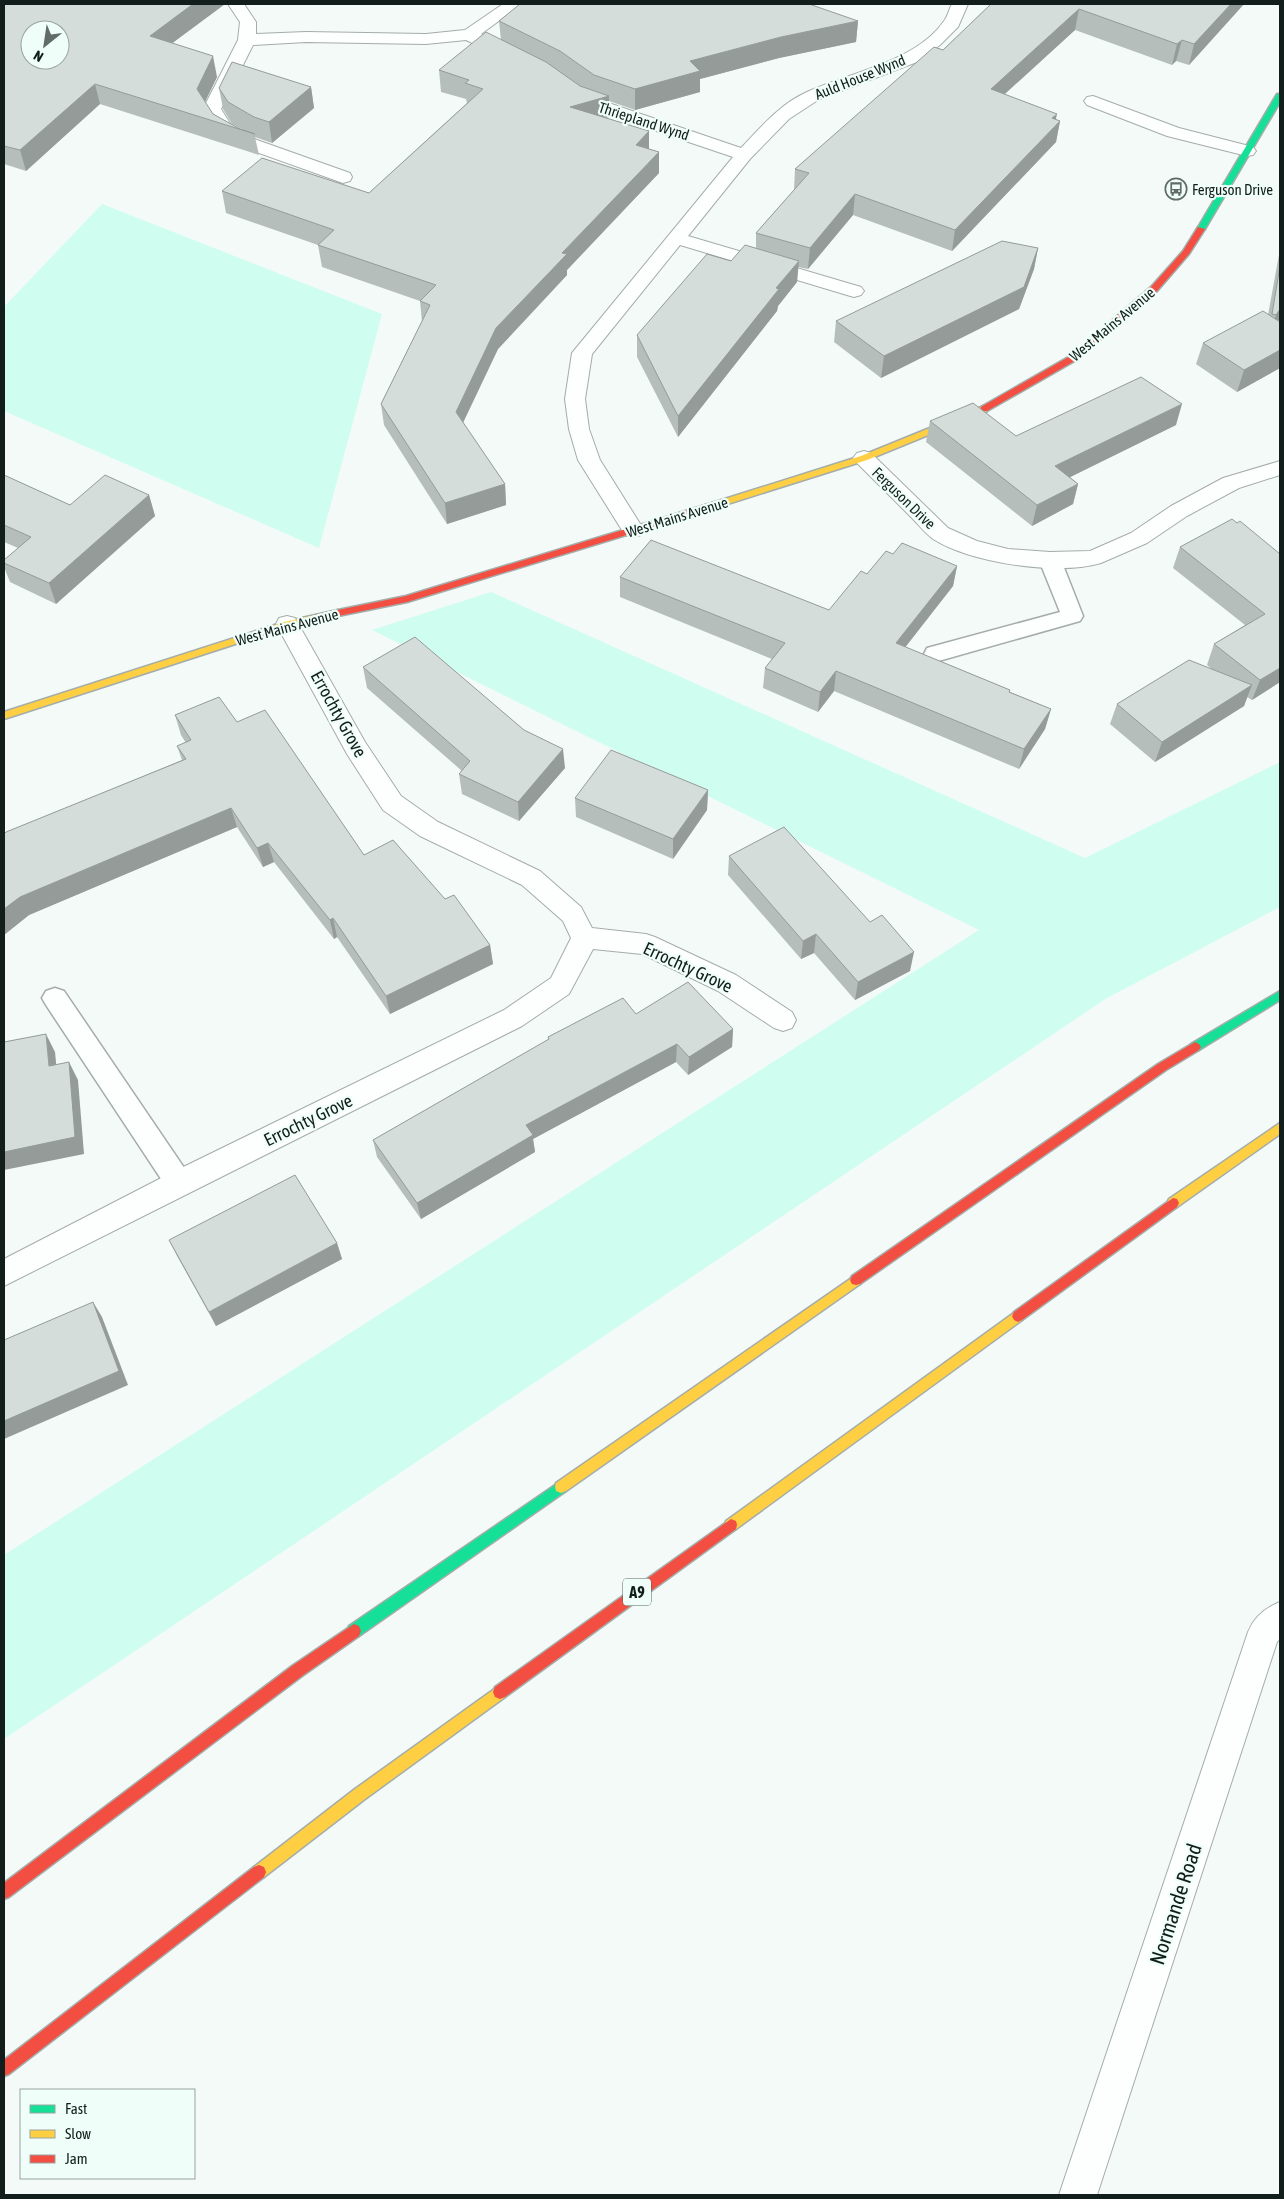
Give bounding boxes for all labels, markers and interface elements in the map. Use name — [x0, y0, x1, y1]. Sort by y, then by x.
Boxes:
north arrow — [20, 20, 70, 70]
text: N — [31, 47, 46, 65]
street label: Auld House Wynd — [812, 51, 908, 103]
street label: Thriepland Wynd — [597, 98, 691, 144]
bus stop icon: Ferguson Drive — [1164, 177, 1188, 201]
place label: Ferguson Drive — [1192, 181, 1273, 198]
street label: West Mains Avenue — [1066, 283, 1158, 364]
street label: Ferguson Drive — [869, 464, 939, 532]
street label: West Mains Avenue — [624, 493, 730, 541]
street label: West Mains Avenue — [234, 605, 340, 649]
street label: Errochty Grove — [307, 667, 371, 761]
street label: Errochty Grove — [640, 937, 736, 997]
street label: Errochty Grove — [260, 1090, 356, 1150]
road number: A9 — [623, 1578, 651, 1605]
street label: Normande Road — [1144, 1840, 1206, 1968]
legend — [20, 2089, 195, 2179]
text: Fast — [65, 2100, 87, 2117]
text: Slow — [65, 2125, 91, 2142]
text: Jam — [65, 2150, 88, 2167]

